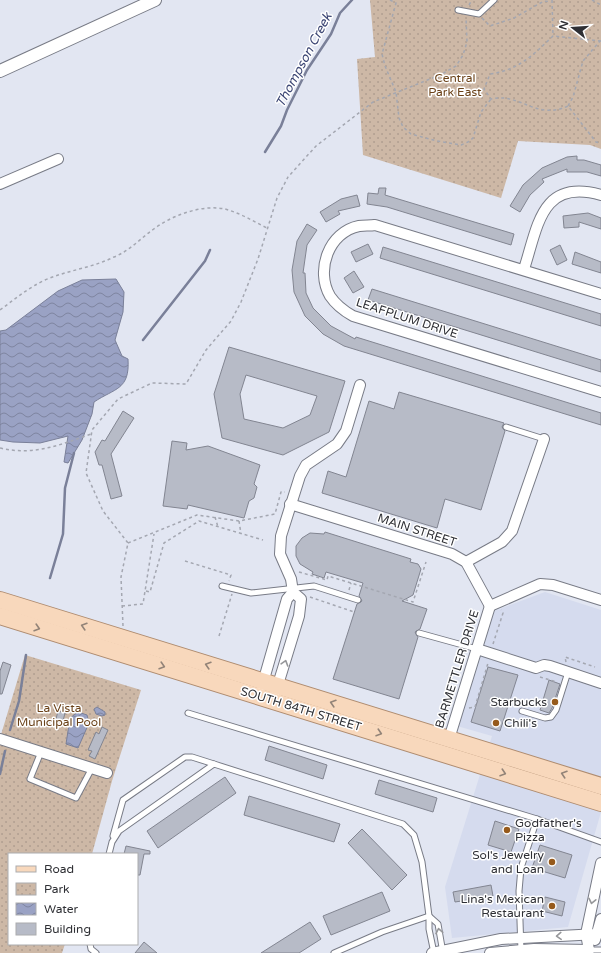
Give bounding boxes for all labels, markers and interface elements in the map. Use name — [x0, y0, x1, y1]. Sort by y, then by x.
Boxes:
north arrow — [553, 8, 593, 48]
water label: Thompson Creek — [272, 9, 336, 110]
text: N — [556, 19, 571, 31]
park label: Central Park East — [428, 71, 482, 99]
street label: LEAFPLUM DRIVE — [354, 295, 460, 341]
street label: MAIN STREET — [376, 511, 459, 550]
street label: BARMETTLER DRIVE — [432, 608, 482, 730]
one-way arrow — [81, 622, 88, 631]
one-way arrow — [34, 623, 41, 632]
one-way arrow — [280, 660, 289, 667]
one-way arrow — [158, 661, 165, 670]
one-way arrow — [205, 661, 212, 670]
street label: SOUTH 84TH STREET — [239, 684, 364, 734]
place label: Starbucks — [490, 695, 547, 709]
marker: Starbucks — [550, 697, 560, 707]
one-way arrow — [329, 699, 336, 708]
park label: La Vista Municipal Pool — [17, 701, 101, 729]
place label: Chili's — [504, 716, 537, 730]
marker: Chili's — [491, 718, 501, 728]
one-way arrow — [376, 728, 383, 737]
one-way arrow — [500, 768, 507, 776]
one-way arrow — [561, 771, 568, 779]
place label: Godfather's Pizza — [515, 816, 582, 844]
marker: Godfather's Pizza — [502, 825, 512, 835]
place label: Sol's Jewelry and Loan — [472, 848, 545, 876]
legend — [8, 853, 138, 945]
marker: Sol's Jewelry and Loan — [547, 857, 557, 867]
text: Road — [44, 862, 74, 876]
text: Park — [44, 882, 70, 896]
place label: Lina's Mexican Restaurant — [460, 892, 544, 920]
one-way arrow — [588, 898, 596, 904]
marker: Lina's Mexican Restaurant — [547, 901, 557, 911]
text: Water — [44, 902, 79, 916]
text: Building — [44, 922, 91, 936]
one-way arrow — [435, 928, 444, 934]
one-way arrow — [556, 931, 562, 940]

